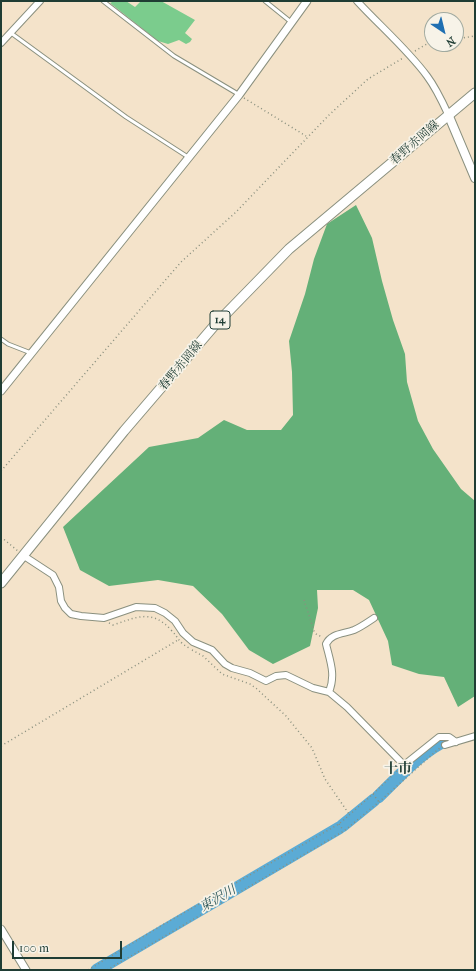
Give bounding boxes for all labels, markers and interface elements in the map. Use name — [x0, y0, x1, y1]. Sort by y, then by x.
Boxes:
north arrow — [424, 12, 464, 52]
text: N — [443, 34, 458, 49]
street label: 春野赤岡線 — [388, 118, 442, 168]
road number: 14 — [210, 311, 230, 329]
street label: 春野赤岡線 — [156, 338, 206, 394]
district label: 十市 — [384, 762, 412, 778]
water label: 東沢川 — [197, 882, 239, 916]
scale bar — [14, 933, 124, 959]
text: 100 m — [19, 941, 49, 955]

